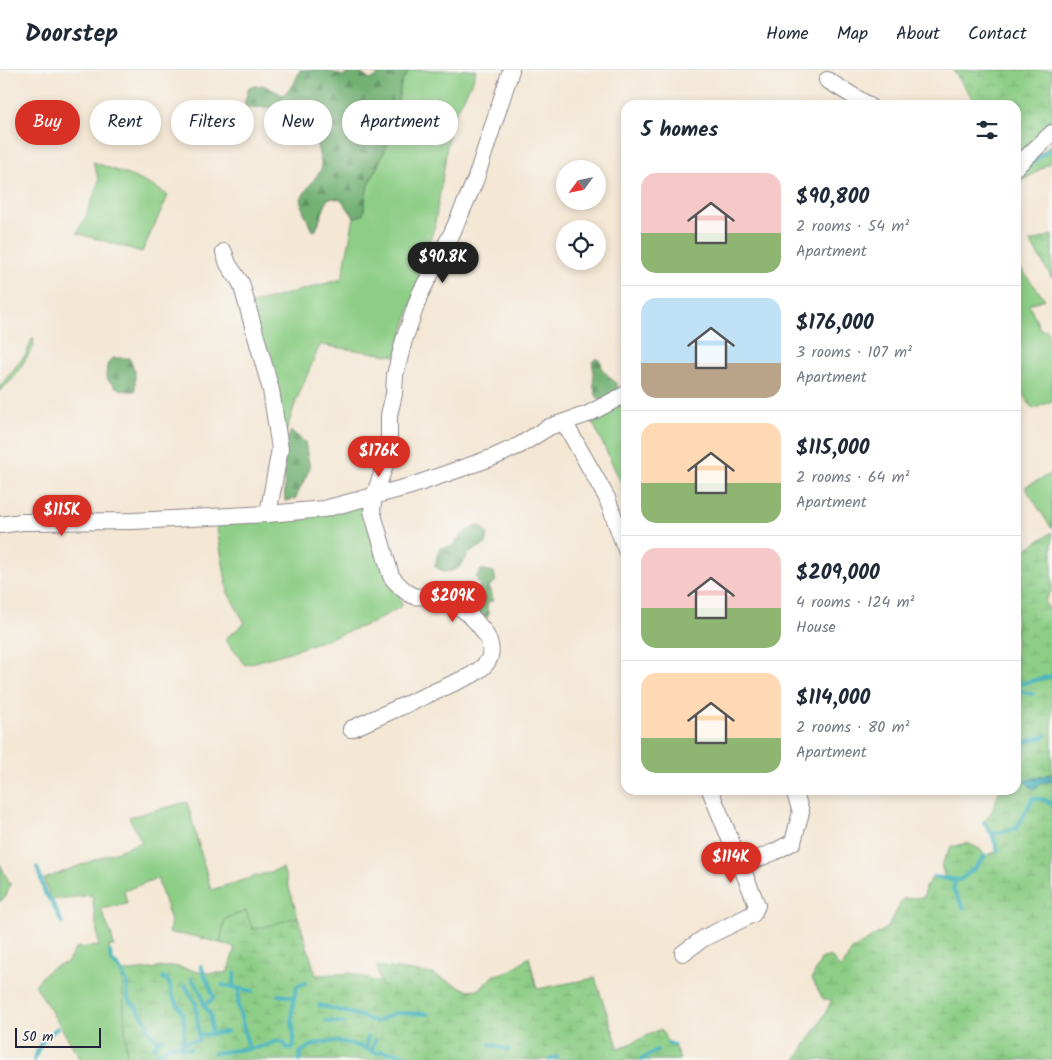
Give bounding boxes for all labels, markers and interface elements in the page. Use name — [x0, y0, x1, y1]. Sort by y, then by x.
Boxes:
text: Doorstep — [25, 15, 118, 54]
text: Home — [766, 20, 809, 49]
text: Map — [837, 20, 868, 49]
text: About — [896, 20, 940, 49]
text: Contact — [968, 20, 1027, 49]
chip: Buy — [15, 100, 80, 145]
chip: Rent — [90, 100, 161, 145]
chip: Filters — [171, 100, 254, 145]
chip: New — [264, 100, 332, 145]
chip: Apartment — [342, 100, 458, 145]
text: 5 homes — [641, 114, 718, 147]
icon: filters — [973, 116, 1001, 144]
north arrow — [556, 160, 606, 210]
map controls — [556, 160, 606, 270]
text: $90,800 — [796, 181, 869, 214]
icon: home — [681, 193, 741, 253]
text: 2 rooms · 54 m² — [796, 214, 909, 239]
button: locate — [556, 220, 606, 270]
text: Apartment — [796, 239, 867, 264]
pin: $90.8K — [402, 242, 484, 284]
text: $90.8K — [419, 245, 467, 270]
text: $176,000 — [796, 307, 874, 340]
icon: home — [681, 318, 741, 378]
text: 3 rooms · 107 m² — [796, 340, 912, 365]
text: Apartment — [796, 365, 867, 390]
text: $115,000 — [796, 432, 870, 465]
pin: $176K — [344, 436, 414, 478]
text: $176K — [359, 439, 399, 464]
icon: home — [681, 443, 741, 503]
text: 2 rooms · 64 m² — [796, 465, 909, 490]
text: Apartment — [796, 490, 867, 515]
pin: $115K — [27, 494, 97, 537]
text: $115K — [44, 498, 80, 523]
text: $209,000 — [796, 557, 880, 590]
icon: home — [681, 568, 741, 628]
pin: $209K — [418, 580, 488, 623]
text: $209K — [431, 584, 475, 609]
text: 4 rooms · 124 m² — [796, 590, 914, 615]
text: House — [796, 615, 836, 640]
text: $114,000 — [796, 682, 870, 715]
icon: home — [681, 693, 741, 753]
text: 2 rooms · 80 m² — [796, 715, 909, 740]
text: Apartment — [796, 740, 867, 765]
pin: $114K — [696, 842, 766, 884]
text: $114K — [712, 845, 750, 870]
scale bar — [15, 1025, 101, 1048]
text: 50 m — [22, 1026, 53, 1048]

